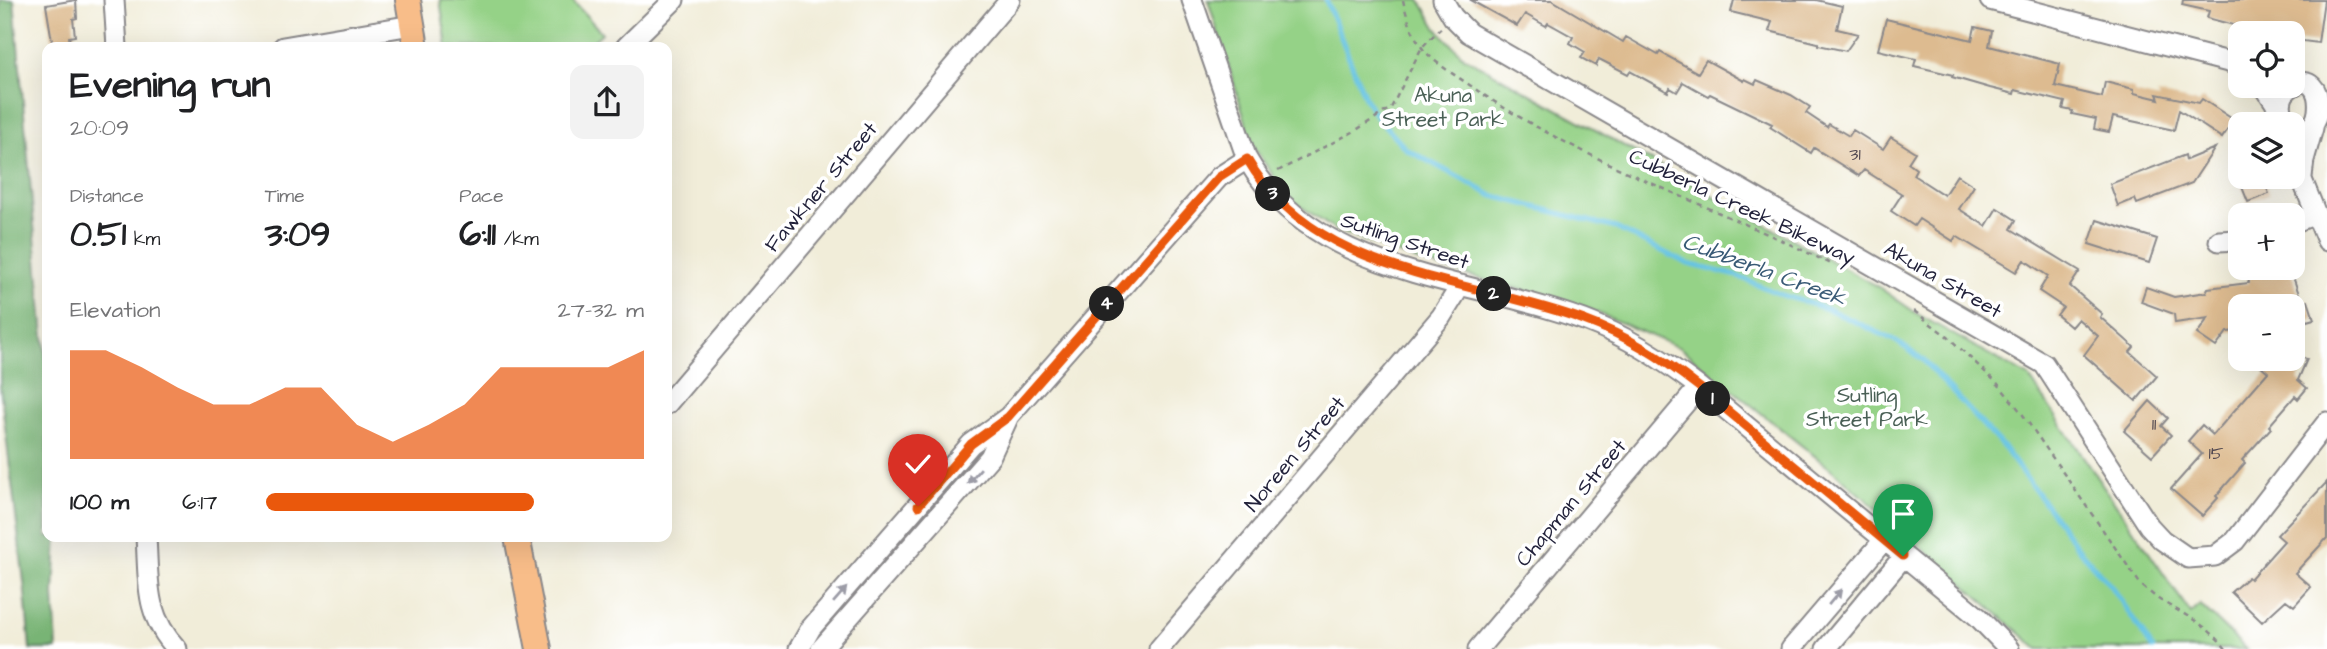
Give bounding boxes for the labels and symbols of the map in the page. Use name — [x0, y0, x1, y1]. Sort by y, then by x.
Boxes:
park label: Akuna Street Park — [1382, 81, 1504, 134]
street label: Fawkner Street — [758, 115, 884, 258]
house number: 31 — [1849, 142, 1861, 167]
street label: Cubberla Creek Bikeway — [1625, 143, 1859, 271]
pin: 3 — [1256, 176, 1290, 212]
street label: Sutling Street — [1336, 206, 1473, 279]
water label: Cubberla Creek — [1679, 228, 1849, 312]
street label: Akuna Street — [1879, 235, 2008, 326]
pin: 2 — [1476, 276, 1512, 312]
pin: 4 — [1090, 286, 1124, 322]
park label: Sutling Street Park — [1806, 381, 1928, 434]
pin: 1 — [1696, 382, 1730, 416]
street label: Noreen Street — [1238, 390, 1352, 518]
house number: 11 — [2152, 412, 2156, 437]
street label: Chapman Street — [1509, 433, 1634, 574]
pin — [888, 434, 948, 506]
house number: 15 — [2208, 441, 2224, 466]
one-way arrow — [967, 467, 982, 484]
pin — [1873, 484, 1933, 556]
one-way arrow — [832, 586, 847, 603]
one-way arrow — [1827, 588, 1843, 606]

